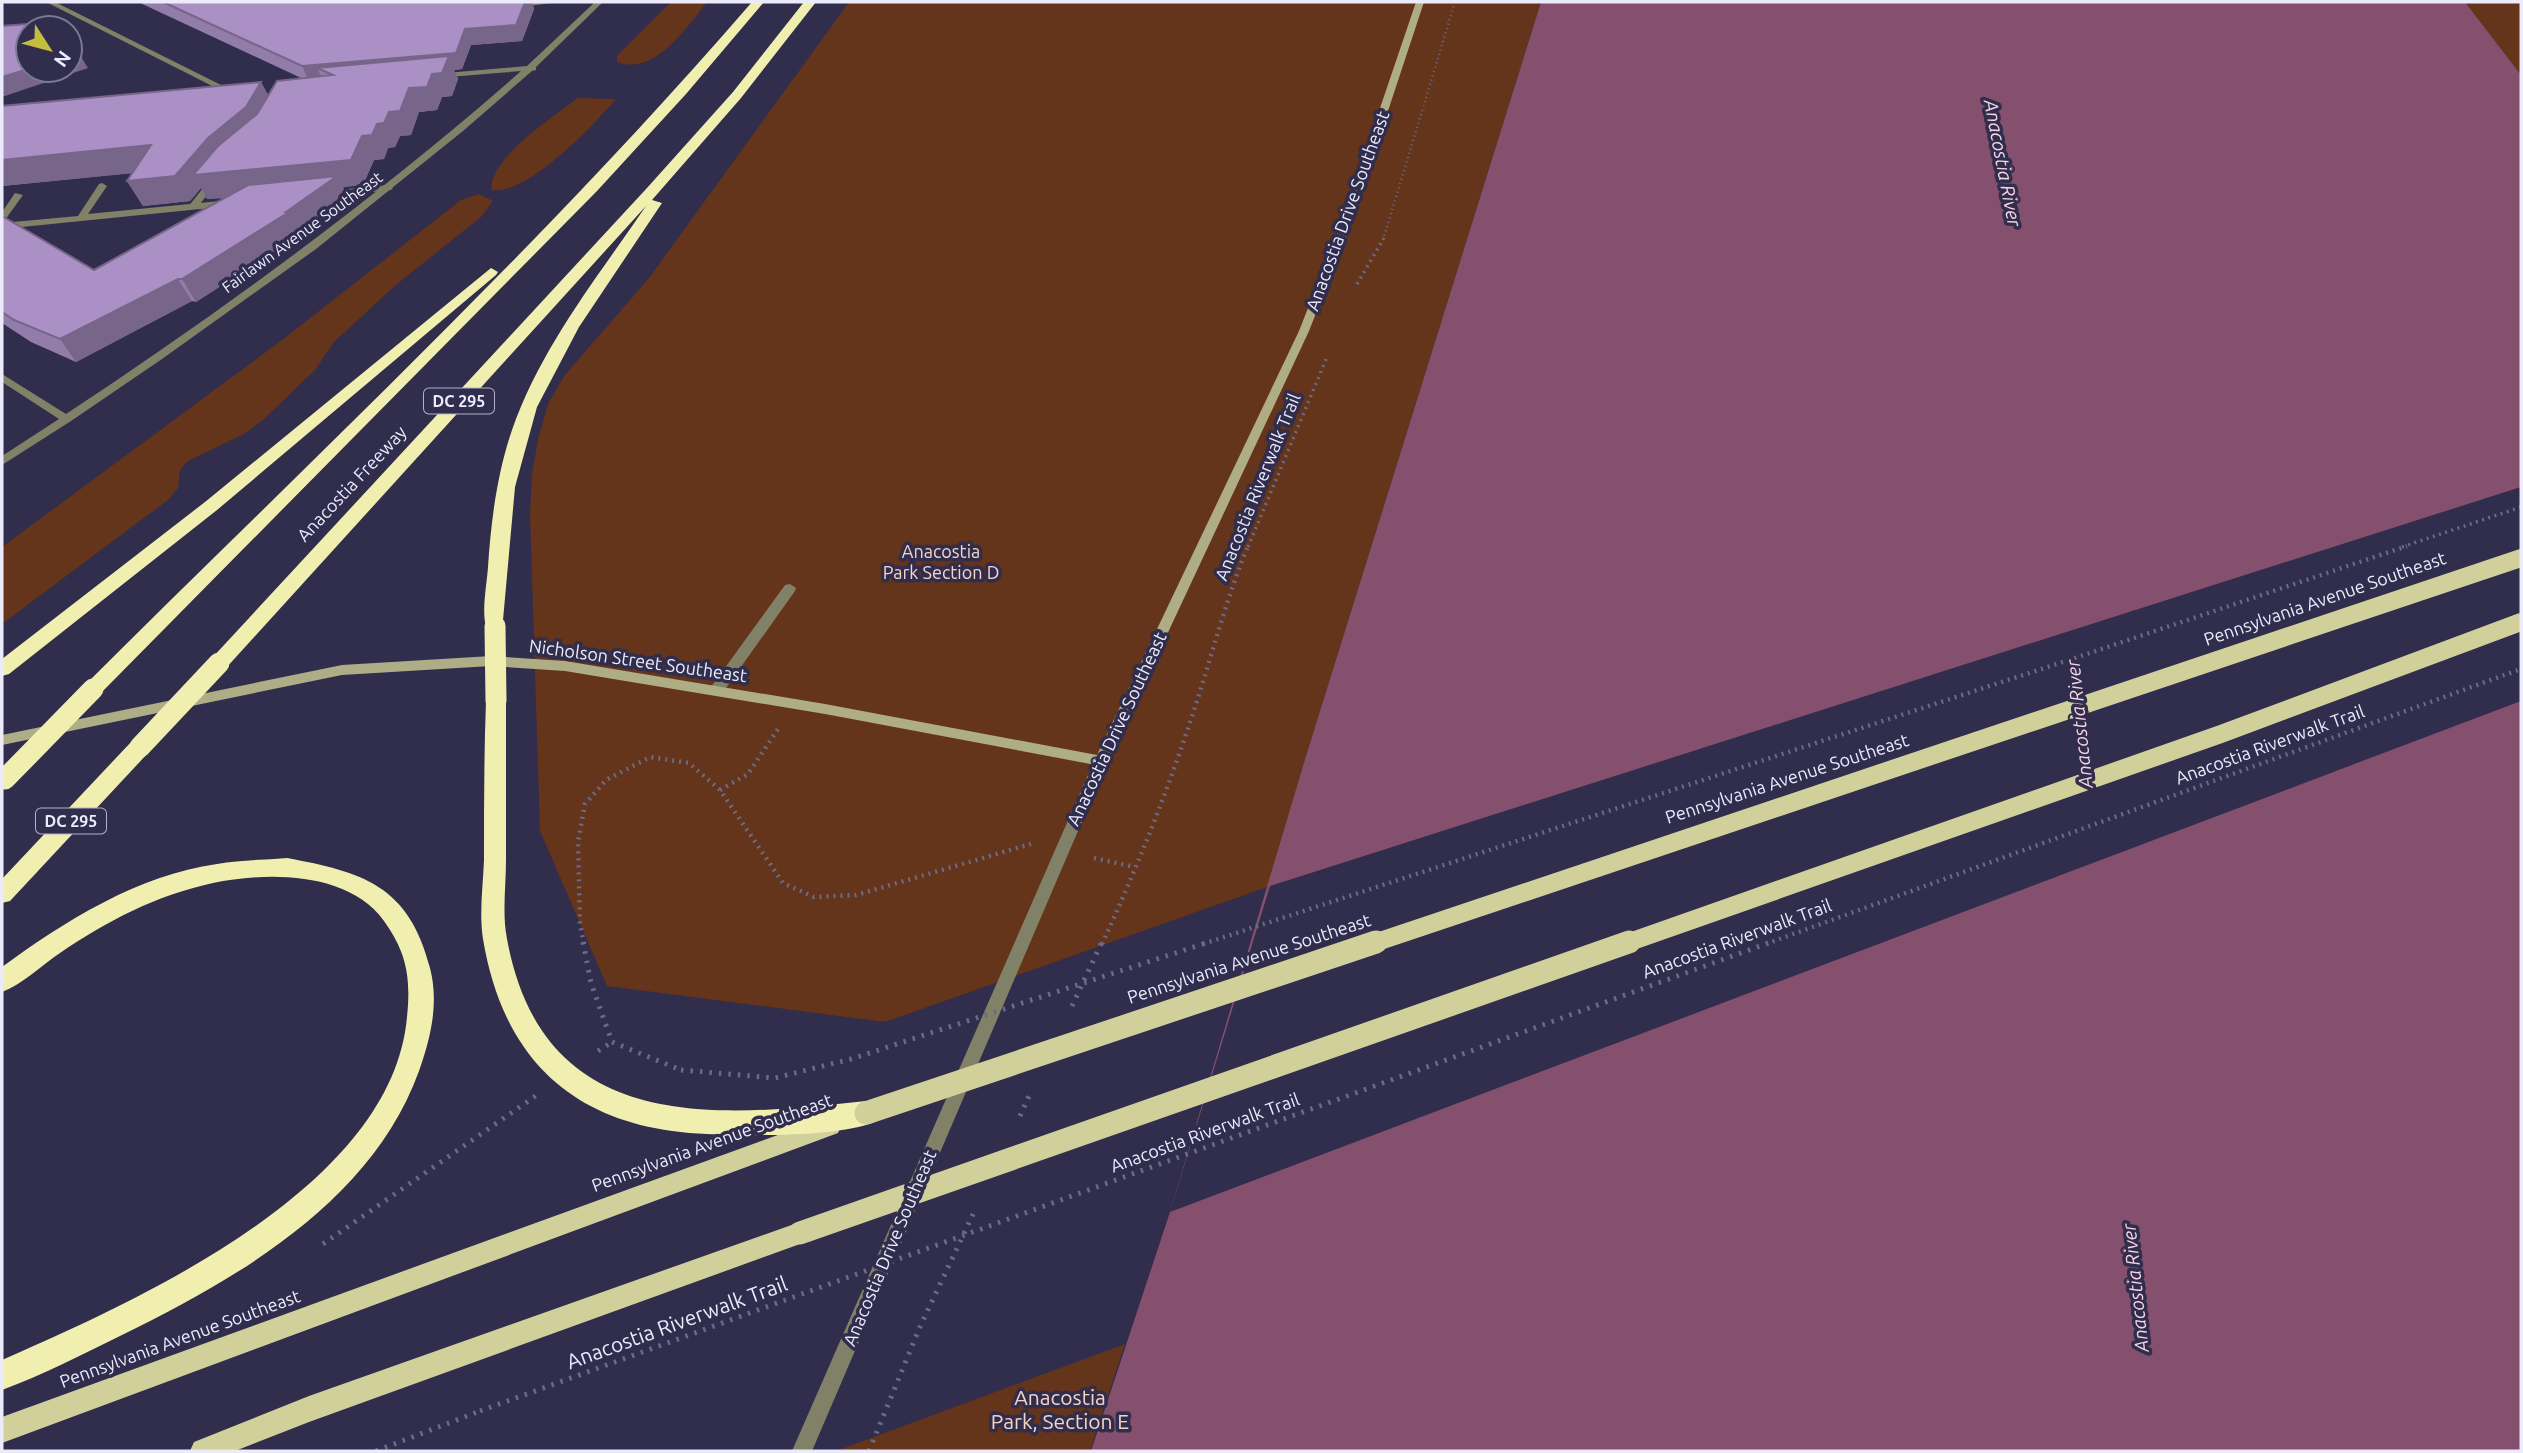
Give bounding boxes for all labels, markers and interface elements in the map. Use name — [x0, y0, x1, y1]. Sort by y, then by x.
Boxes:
north arrow — [14, 14, 84, 84]
text: N — [50, 47, 76, 71]
water label: Anacostia River — [1980, 97, 2026, 229]
street label: Anacostia Drive Southeast — [1302, 108, 1393, 313]
street label: Fairlawn Avenue Southeast — [218, 167, 386, 296]
road number: DC 295 — [424, 388, 494, 414]
street label: Anacostia Riverwalk Trail — [1210, 390, 1304, 583]
street label: Anacostia Freeway — [293, 421, 410, 545]
park label: Anacostia Park Section D — [883, 541, 999, 582]
street label: Pennsylvania Avenue Southeast — [2201, 547, 2448, 649]
street label: Anacostia Drive Southeast — [1062, 629, 1170, 828]
street label: Nicholson Street Southeast — [528, 635, 748, 685]
water label: Anacostia River — [2061, 658, 2097, 790]
street label: Anacostia Riverwalk Trail — [2172, 700, 2367, 788]
street label: Pennsylvania Avenue Southeast — [1663, 729, 1911, 827]
road number: DC 295 — [36, 808, 106, 834]
street label: Anacostia Riverwalk Trail — [1639, 894, 1834, 982]
street label: Pennsylvania Avenue Southeast — [1125, 909, 1373, 1007]
street label: Anacostia Riverwalk Trail — [1107, 1088, 1302, 1176]
street label: Pennsylvania Avenue Southeast — [589, 1089, 835, 1195]
street label: Anacostia Drive Southeast — [839, 1147, 940, 1349]
water label: Anacostia River — [2117, 1222, 2153, 1354]
street label: Anacostia Riverwalk Trail — [563, 1271, 790, 1373]
street label: Pennsylvania Avenue Southeast — [57, 1285, 303, 1391]
park label: Anacostia Park, Section E — [991, 1385, 1129, 1433]

